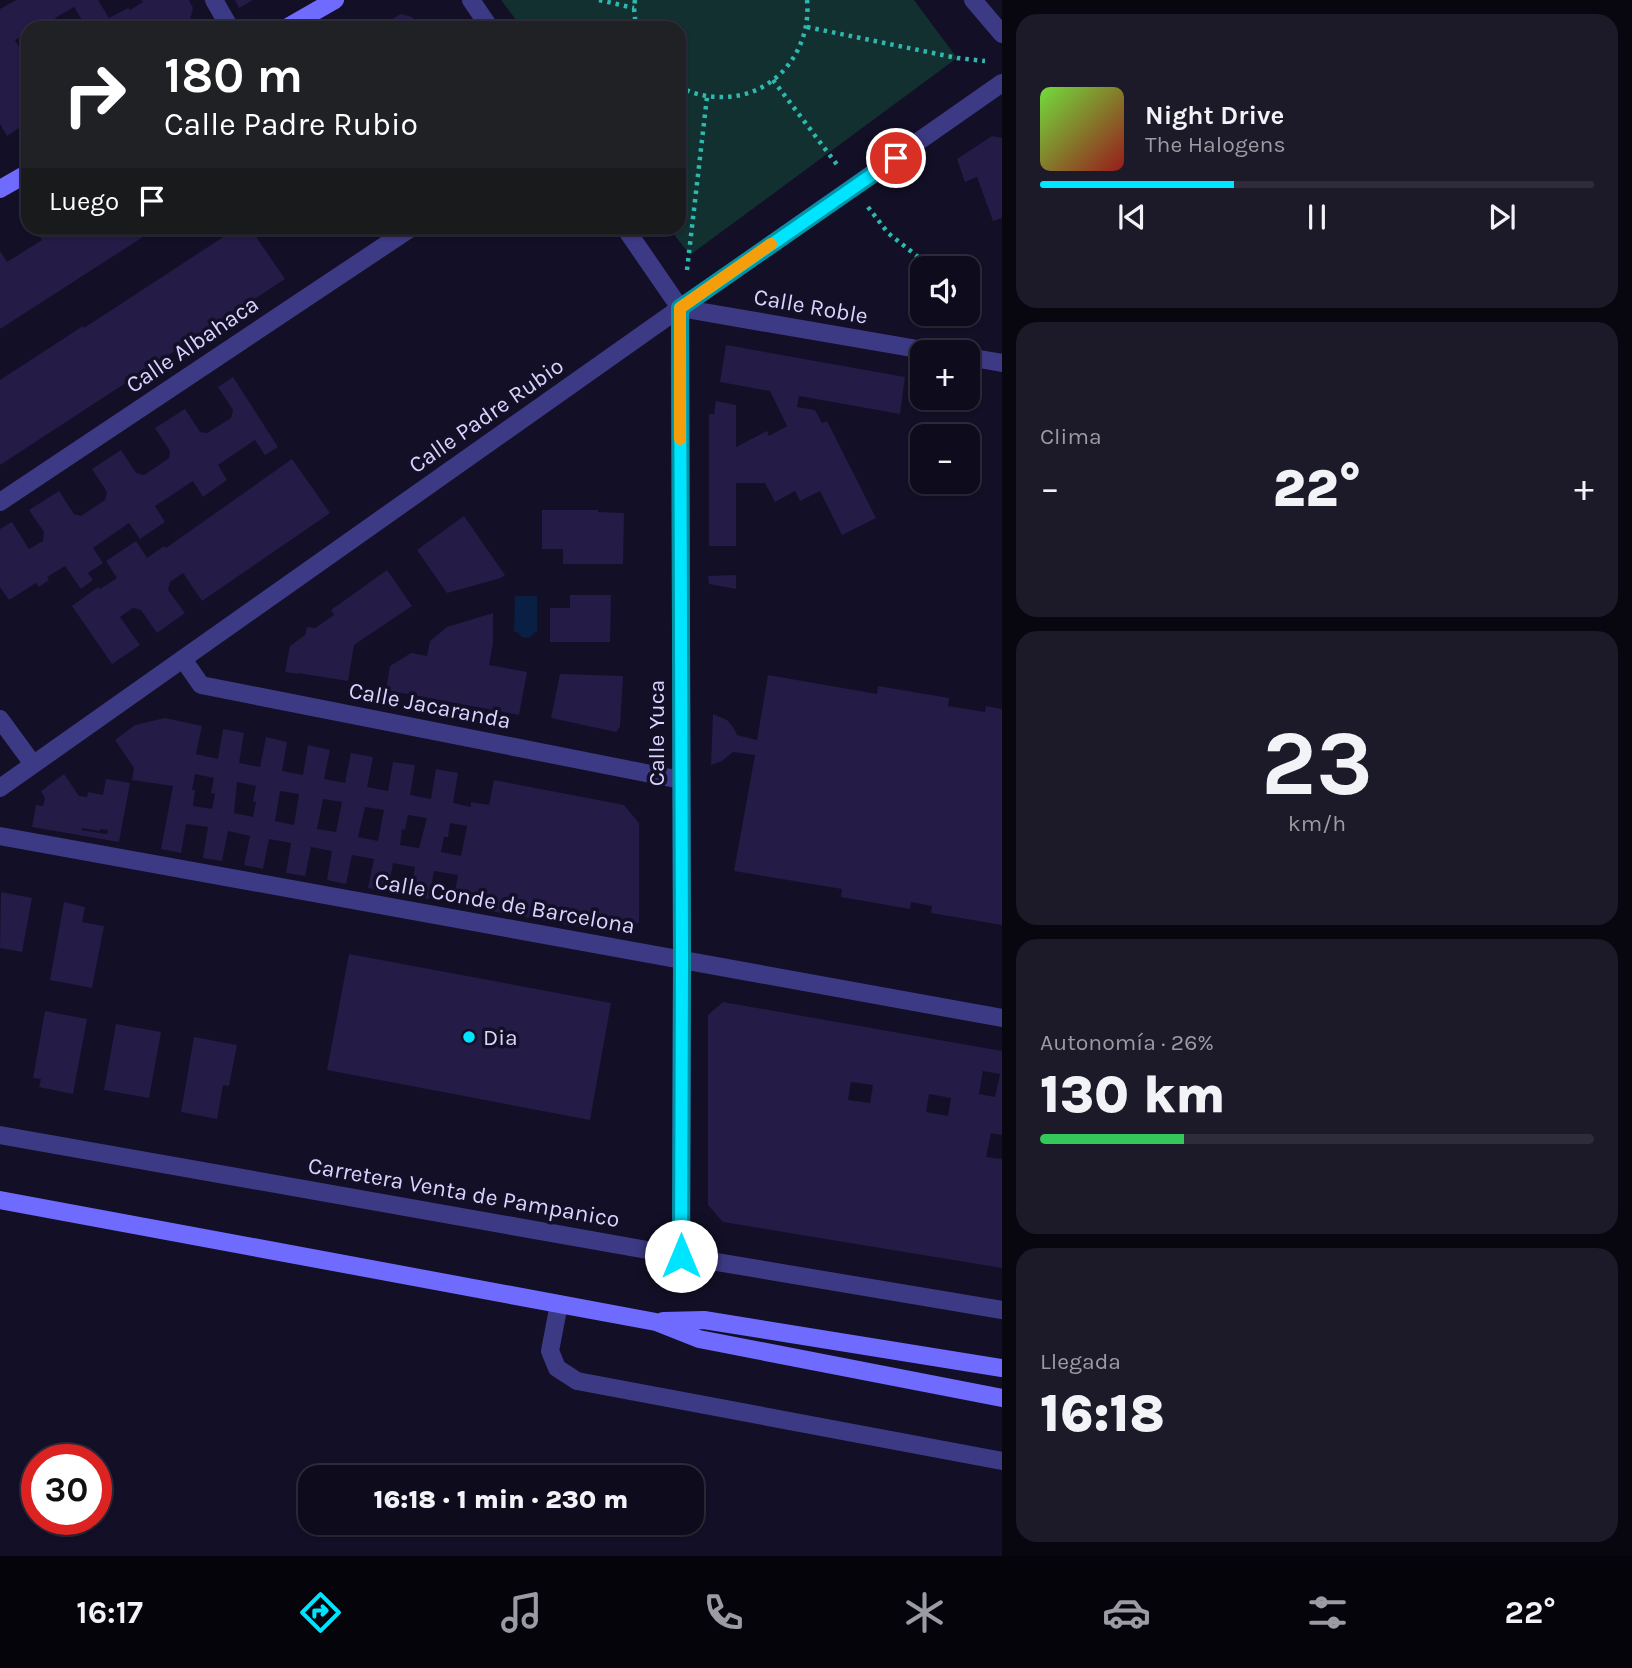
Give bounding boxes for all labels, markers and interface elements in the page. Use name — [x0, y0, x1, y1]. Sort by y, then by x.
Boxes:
text: 180 m — [164, 47, 303, 104]
icon: right — [49, 49, 140, 140]
text: Night Drive — [1145, 100, 1284, 131]
text: Calle Padre Rubio — [164, 106, 418, 143]
pin — [866, 128, 926, 188]
text: The Halogens — [1145, 131, 1285, 158]
icon: arrive — [877, 139, 915, 177]
icon: arrive — [133, 182, 171, 220]
text: Luego — [49, 186, 119, 217]
icon: previous — [1113, 198, 1151, 236]
icon: pause — [1298, 198, 1336, 236]
icon: next — [1483, 198, 1521, 236]
map controls — [910, 256, 980, 494]
button: sound — [910, 256, 980, 326]
street label: Calle Roble — [752, 283, 870, 330]
street label: Calle Albahaca — [121, 290, 264, 399]
button: + — [910, 340, 980, 410]
street label: Calle Padre Rubio — [404, 352, 569, 479]
text: Clima — [1040, 423, 1102, 450]
button: − — [910, 424, 980, 494]
text: 22° — [1273, 458, 1361, 519]
text: − — [1040, 466, 1060, 511]
text: + — [1574, 466, 1594, 511]
street label: Calle Jacaranda — [347, 677, 513, 734]
street label: Calle Yuca — [643, 680, 670, 786]
text: 23 — [1261, 711, 1373, 817]
text: km/h — [1288, 810, 1346, 837]
street label: Calle Conde de Barcelona — [373, 867, 637, 940]
place label: Dia — [483, 1024, 518, 1051]
marker: Dia — [461, 1029, 477, 1045]
text: Autonomía · 26% — [1040, 1029, 1214, 1056]
text: 130 km — [1040, 1064, 1225, 1125]
street label: Carretera Venta de Pampanico — [306, 1152, 622, 1233]
position arrow — [644, 1219, 718, 1293]
text: Llegada — [1040, 1348, 1121, 1375]
text: 16:18 — [1040, 1383, 1165, 1444]
speed limit sign: 30 — [21, 1444, 112, 1535]
text: 16:18 · 1 min · 230 m — [374, 1484, 628, 1515]
icon: directions — [296, 1588, 345, 1637]
icon: music — [497, 1588, 546, 1637]
icon: phone — [699, 1588, 748, 1637]
icon: climate — [900, 1588, 949, 1637]
icon: car — [1102, 1588, 1151, 1637]
icon: filters — [1303, 1588, 1352, 1637]
text: 16:17 — [76, 1594, 143, 1631]
text: 22° — [1505, 1594, 1556, 1631]

